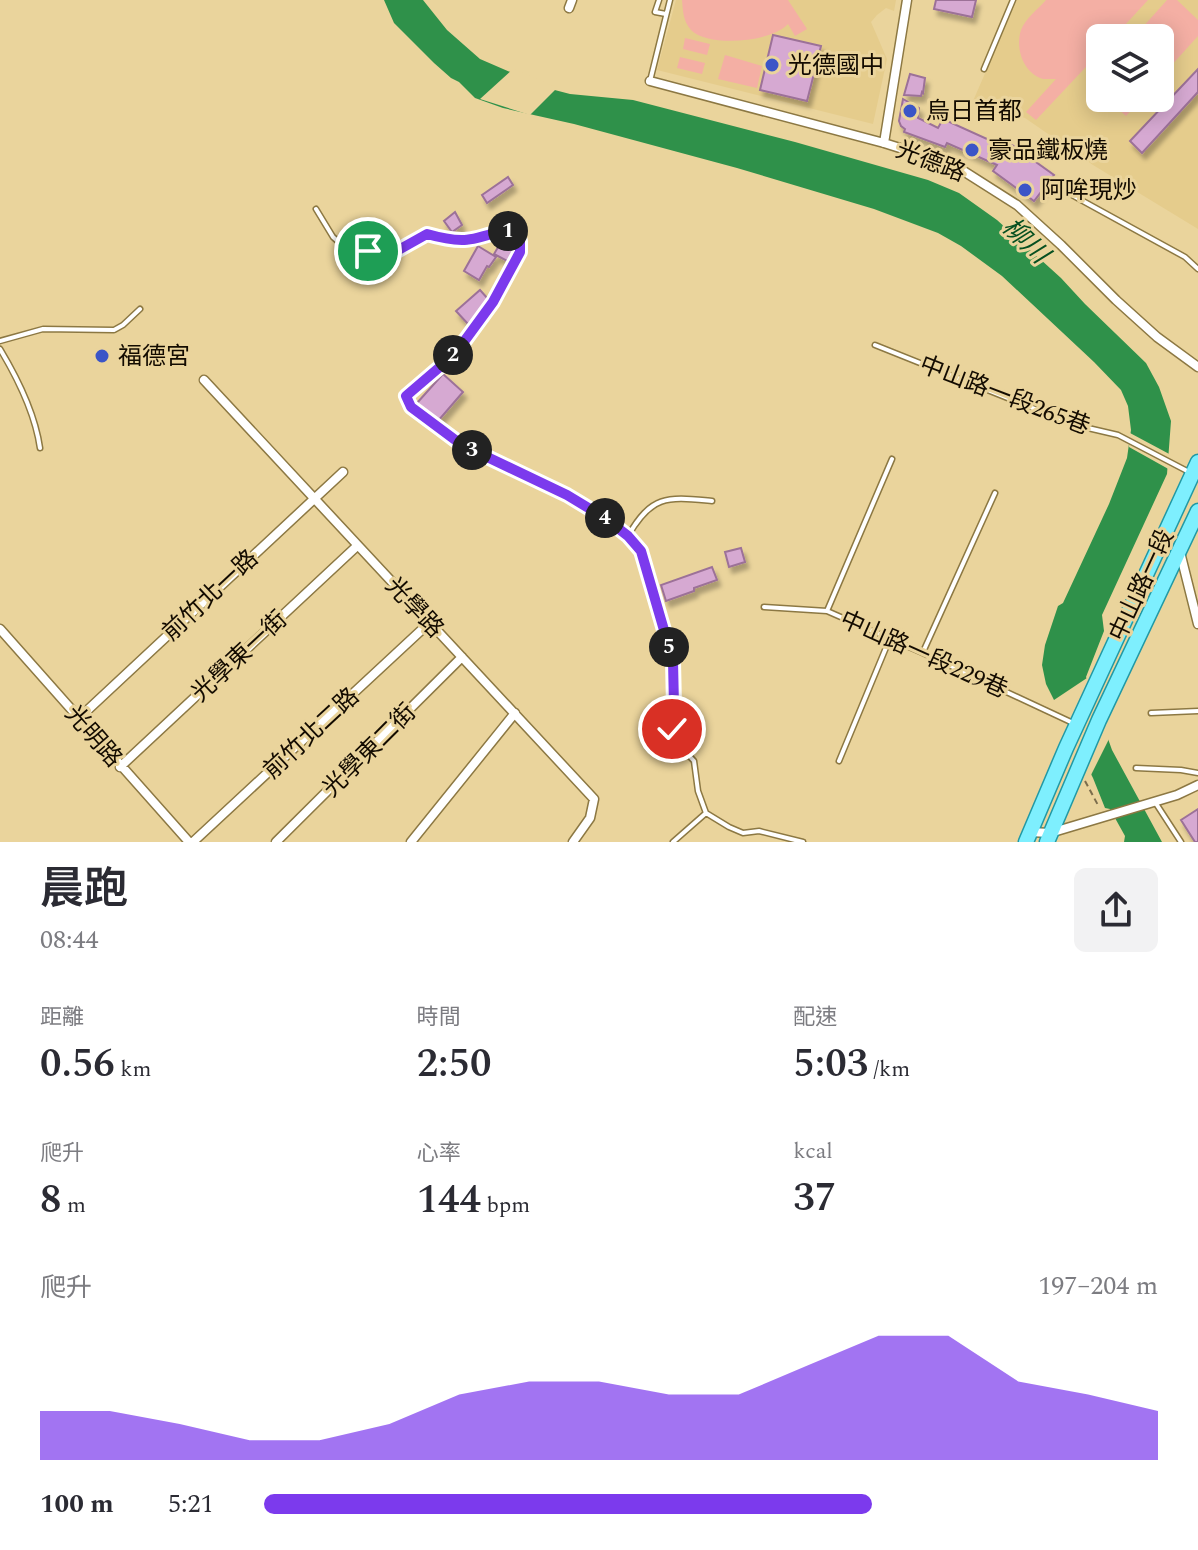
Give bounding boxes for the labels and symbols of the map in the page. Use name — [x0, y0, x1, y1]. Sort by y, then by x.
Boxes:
place label: 光德國中 — [788, 48, 884, 84]
marker: 光德國中 — [763, 56, 781, 74]
place label: 烏日首都 — [926, 94, 1022, 130]
marker: 烏日首都 — [901, 102, 919, 120]
street label: 光德路 — [891, 132, 971, 192]
place label: 豪品鐵板燒 — [988, 133, 1108, 169]
marker: 豪品鐵板燒 — [963, 141, 981, 159]
place label: 阿哞現炒 — [1041, 173, 1137, 209]
marker: 阿哞現炒 — [1016, 181, 1034, 199]
water label: 柳川 — [993, 208, 1060, 275]
pin: 1 — [488, 211, 528, 251]
pin — [334, 217, 402, 285]
pin: 2 — [433, 335, 473, 375]
place label: 福德宮 — [118, 339, 190, 375]
marker: 福德宮 — [93, 347, 111, 365]
street label: 中山路一段265巷 — [914, 347, 1095, 445]
pin: 3 — [452, 430, 492, 470]
pin: 4 — [585, 498, 625, 538]
street label: 中山路一段 — [1100, 523, 1184, 647]
street label: 前竹北一路 — [155, 542, 267, 650]
street label: 光學路 — [377, 569, 452, 646]
street label: 中山路一段229巷 — [834, 602, 1013, 708]
street label: 光學東一街 — [184, 603, 296, 711]
pin: 5 — [649, 627, 689, 667]
street label: 前竹北二路 — [256, 680, 368, 788]
pin — [638, 695, 706, 763]
street label: 光學東二街 — [315, 696, 425, 806]
street label: 光明路 — [56, 698, 130, 776]

